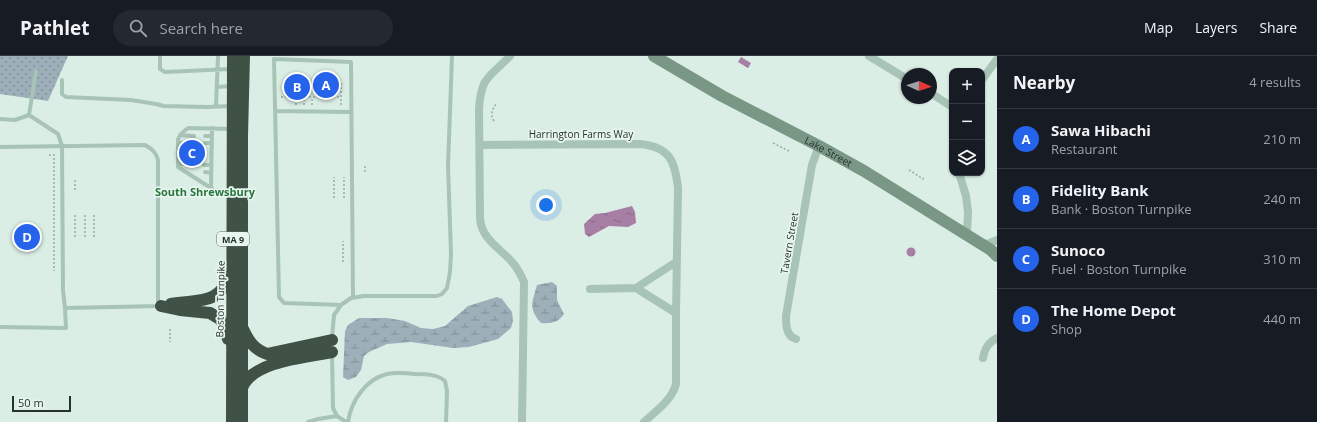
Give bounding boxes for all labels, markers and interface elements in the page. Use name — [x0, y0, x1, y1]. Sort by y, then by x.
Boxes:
search box — [113, 10, 393, 46]
text: Pathlet — [20, 15, 89, 41]
icon: search — [127, 17, 149, 39]
text: Search here — [159, 18, 243, 38]
text: Map — [1144, 18, 1173, 37]
text: Layers — [1195, 18, 1237, 37]
text: Share — [1259, 18, 1297, 37]
north arrow — [901, 68, 937, 104]
map controls — [949, 68, 985, 176]
button: + — [949, 68, 985, 104]
pin: A — [313, 70, 339, 100]
text: Nearby — [1013, 71, 1075, 94]
pin: B — [284, 72, 310, 102]
text: 4 results — [1249, 73, 1301, 91]
button: − — [949, 104, 985, 140]
text: Sawa Hibachi — [1051, 120, 1151, 140]
street label: Harrington Farms Way — [529, 127, 634, 141]
text: A — [1022, 130, 1030, 148]
text: 210 m — [1263, 130, 1301, 148]
street label: Lake Street — [802, 133, 855, 170]
pin: C — [179, 138, 205, 168]
button: layers — [949, 140, 985, 176]
text: Restaurant — [1051, 140, 1118, 158]
text: Fidelity Bank — [1051, 180, 1149, 200]
district label: South Shrewsbury — [155, 184, 256, 199]
text: B — [1022, 190, 1030, 208]
text: 240 m — [1263, 190, 1301, 208]
your location — [536, 195, 556, 215]
text: Bank · Boston Turnpike — [1051, 200, 1192, 218]
street label: Tavern Street — [777, 211, 801, 275]
pin: D — [14, 222, 40, 252]
road number: MA 9 — [217, 232, 249, 246]
text: Sunoco — [1051, 240, 1105, 260]
text: C — [1022, 250, 1030, 268]
text: 310 m — [1263, 250, 1301, 268]
street label: Boston Turnpike — [212, 260, 228, 338]
text: Fuel · Boston Turnpike — [1051, 260, 1186, 278]
text: The Home Depot — [1051, 300, 1176, 320]
text: D — [1021, 310, 1031, 328]
text: 440 m — [1263, 310, 1301, 328]
text: Shop — [1051, 320, 1082, 338]
scale bar — [12, 394, 71, 413]
text: 50 m — [18, 395, 44, 410]

